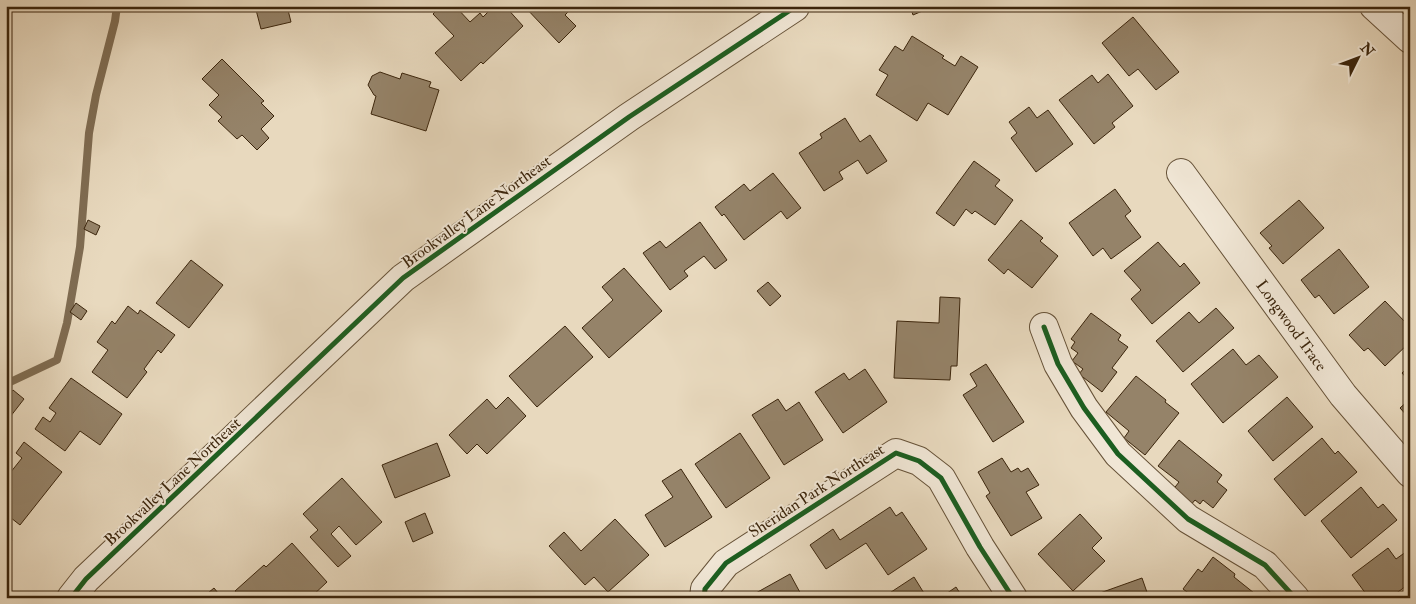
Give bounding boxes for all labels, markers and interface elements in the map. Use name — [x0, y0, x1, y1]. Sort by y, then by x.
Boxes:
north arrow — [1334, 32, 1384, 82]
text: N — [1356, 39, 1378, 60]
street label: Brookvalley Lane Northeast — [398, 151, 555, 273]
street label: Longwood Trace — [1251, 276, 1331, 375]
street label: Brookvalley Lane Northeast — [100, 413, 245, 550]
street label: Sheridan Park Northeast — [745, 439, 888, 542]

